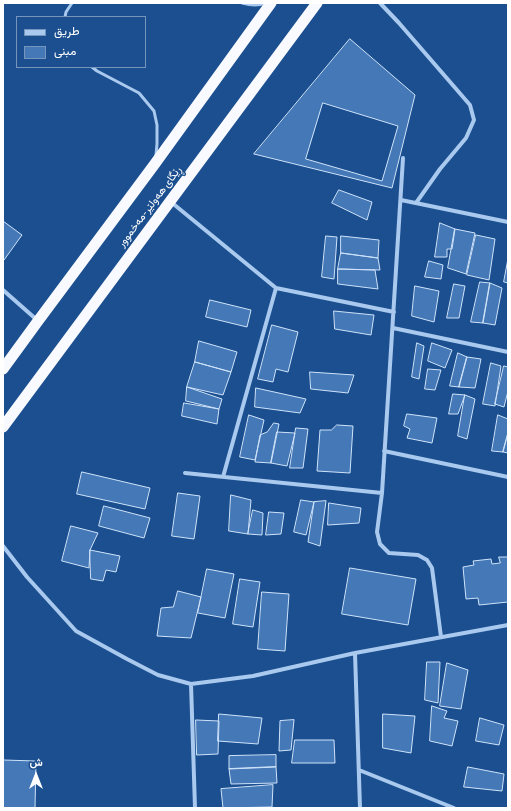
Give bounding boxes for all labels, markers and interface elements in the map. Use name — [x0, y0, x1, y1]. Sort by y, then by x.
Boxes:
legend — [16, 16, 146, 68]
text: طريق — [54, 24, 79, 39]
text: مبنى — [54, 44, 76, 59]
street label: ڕێگای هەولێر-مەخموور — [115, 164, 185, 250]
north arrow — [16, 755, 56, 795]
text: ش — [29, 756, 43, 769]

